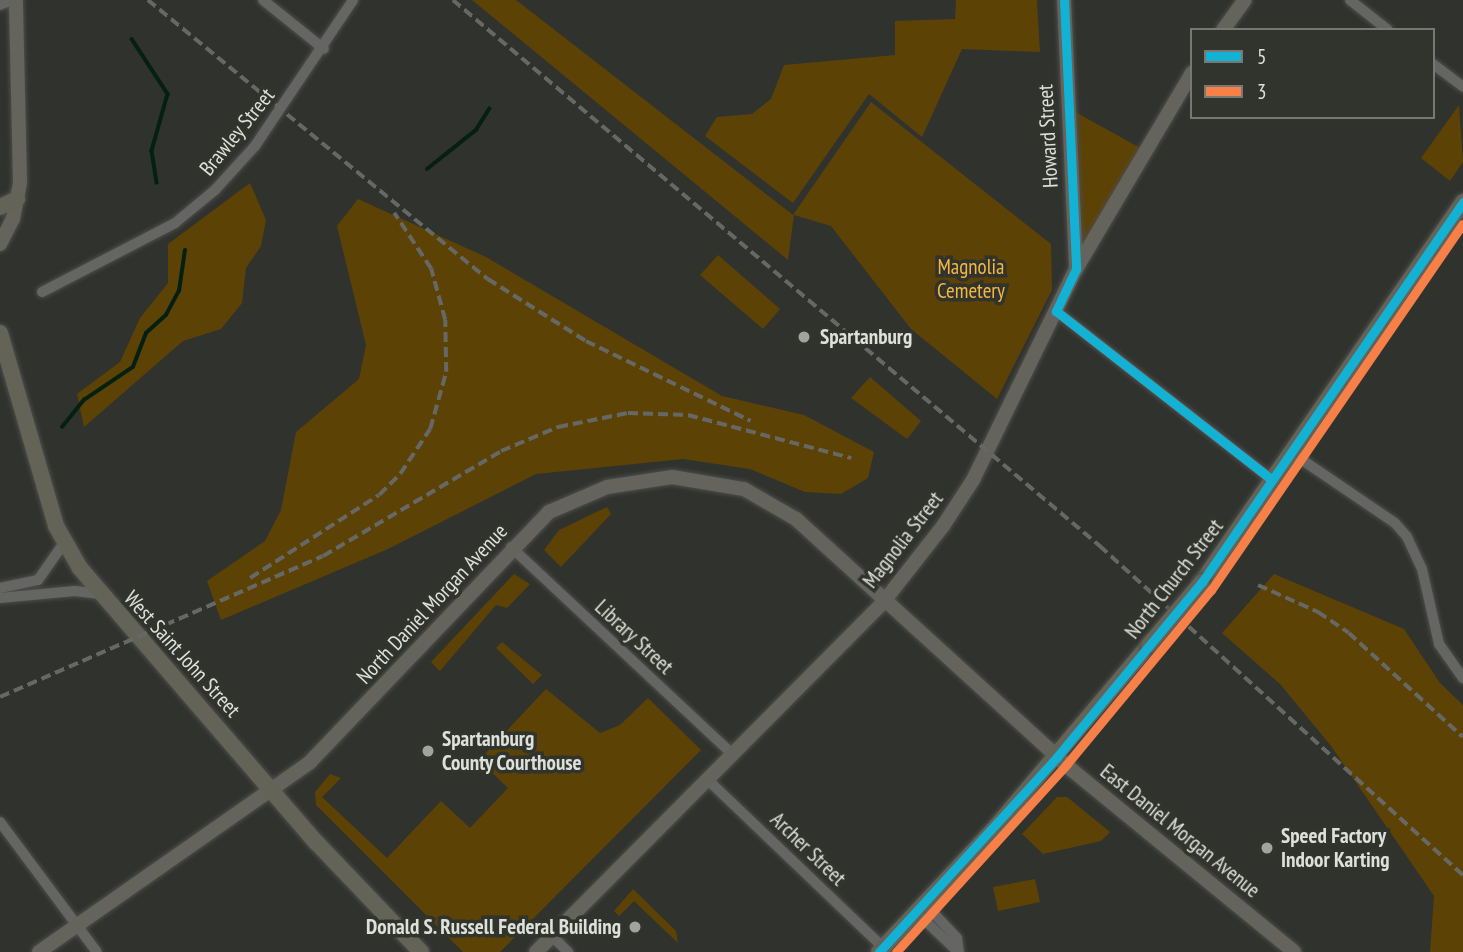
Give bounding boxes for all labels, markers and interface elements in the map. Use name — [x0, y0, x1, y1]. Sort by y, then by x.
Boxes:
legend — [1190, 28, 1435, 119]
text: 5 — [1257, 43, 1266, 70]
text: 3 — [1257, 78, 1266, 105]
street label: Brawley Street — [194, 83, 280, 181]
street label: Howard Street — [1033, 84, 1063, 188]
park label: Magnolia Cemetery — [937, 254, 1005, 304]
place label: Spartanburg — [820, 324, 912, 350]
marker: Spartanburg — [794, 327, 814, 347]
street label: Magnolia Street — [858, 487, 948, 593]
street label: North Church Street — [1120, 514, 1228, 644]
street label: North Daniel Morgan Avenue — [351, 519, 513, 689]
street label: West Saint John Street — [119, 586, 245, 722]
street label: Library Street — [590, 594, 678, 680]
place label: Spartanburg County Courthouse — [442, 726, 582, 776]
marker: Spartanburg County Courthouse — [420, 743, 436, 759]
street label: East Daniel Morgan Avenue — [1095, 759, 1265, 903]
street label: Archer Street — [765, 807, 851, 891]
place label: Speed Factory Indoor Karting — [1281, 823, 1389, 873]
marker: Speed Factory Indoor Karting — [1259, 840, 1275, 856]
place label: Donald S. Russell Federal Building — [365, 914, 621, 940]
marker: Donald S. Russell Federal Building — [627, 919, 643, 935]

